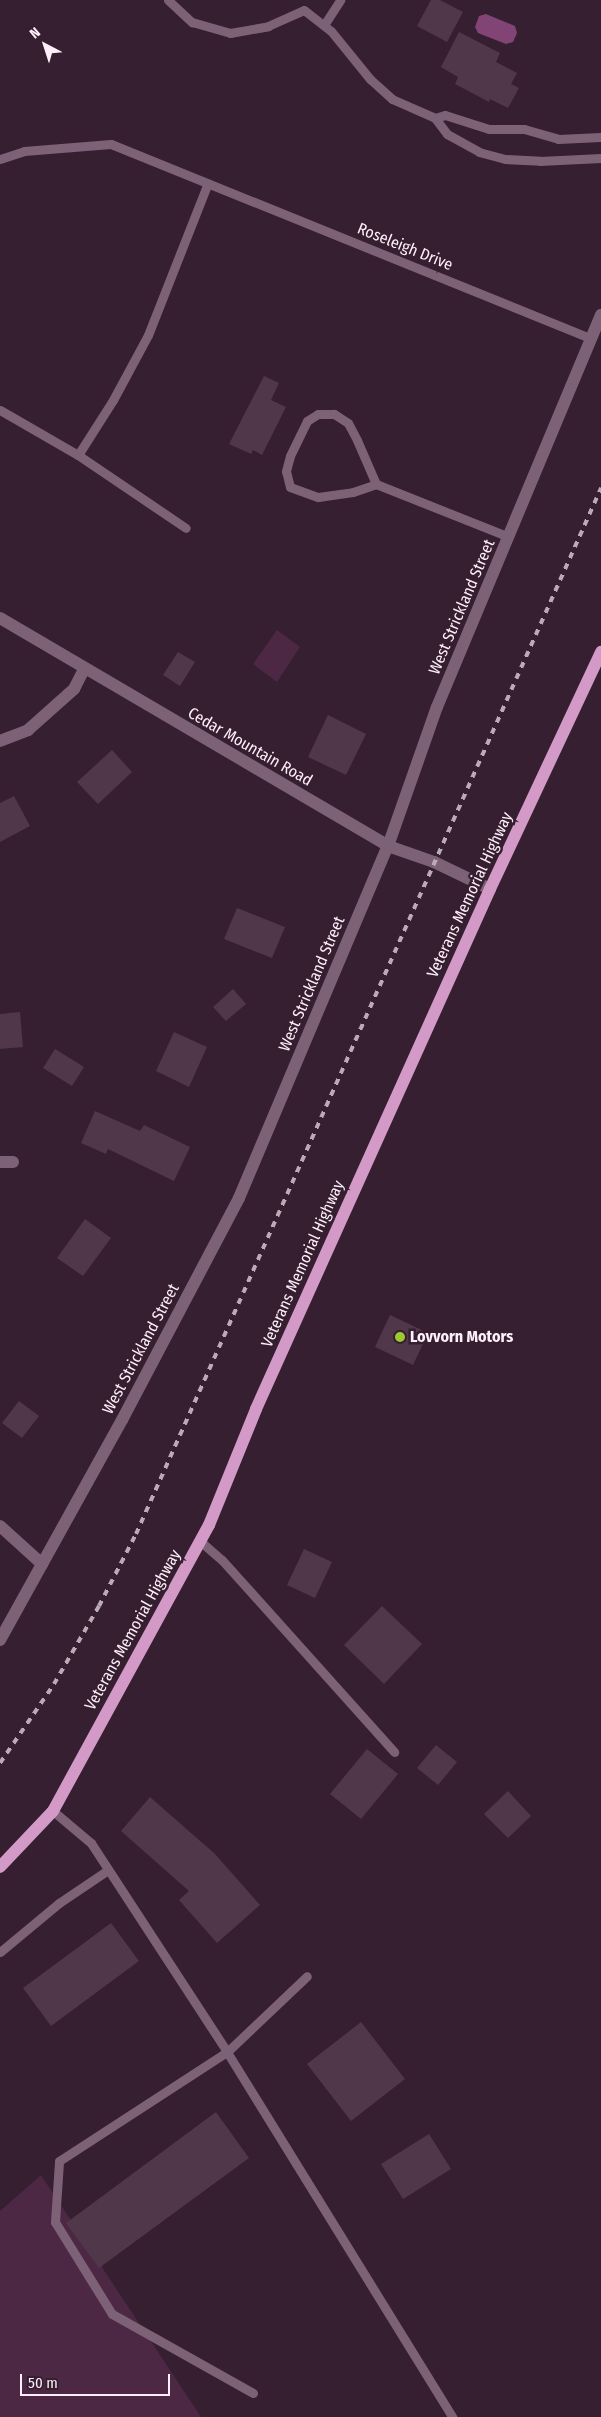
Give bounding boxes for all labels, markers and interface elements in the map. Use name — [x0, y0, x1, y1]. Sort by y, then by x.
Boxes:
north arrow — [20, 20, 70, 70]
text: N — [26, 24, 44, 42]
street label: Roseleigh Drive — [354, 219, 456, 275]
street label: West Strickland Street — [425, 537, 499, 677]
street label: Cedar Mountain Road — [184, 704, 316, 790]
street label: Veterans Memorial Highway — [423, 809, 517, 981]
street label: West Strickland Street — [275, 914, 349, 1054]
street label: Veterans Memorial Highway — [258, 1178, 348, 1350]
street label: West Strickland Street — [99, 1281, 183, 1417]
place label: Lovvorn Motors — [410, 1327, 513, 1347]
marker: Lovvorn Motors — [394, 1331, 406, 1343]
street label: Veterans Memorial Highway — [81, 1546, 185, 1714]
scale bar — [22, 2364, 172, 2396]
text: 50 m — [28, 2374, 58, 2392]

